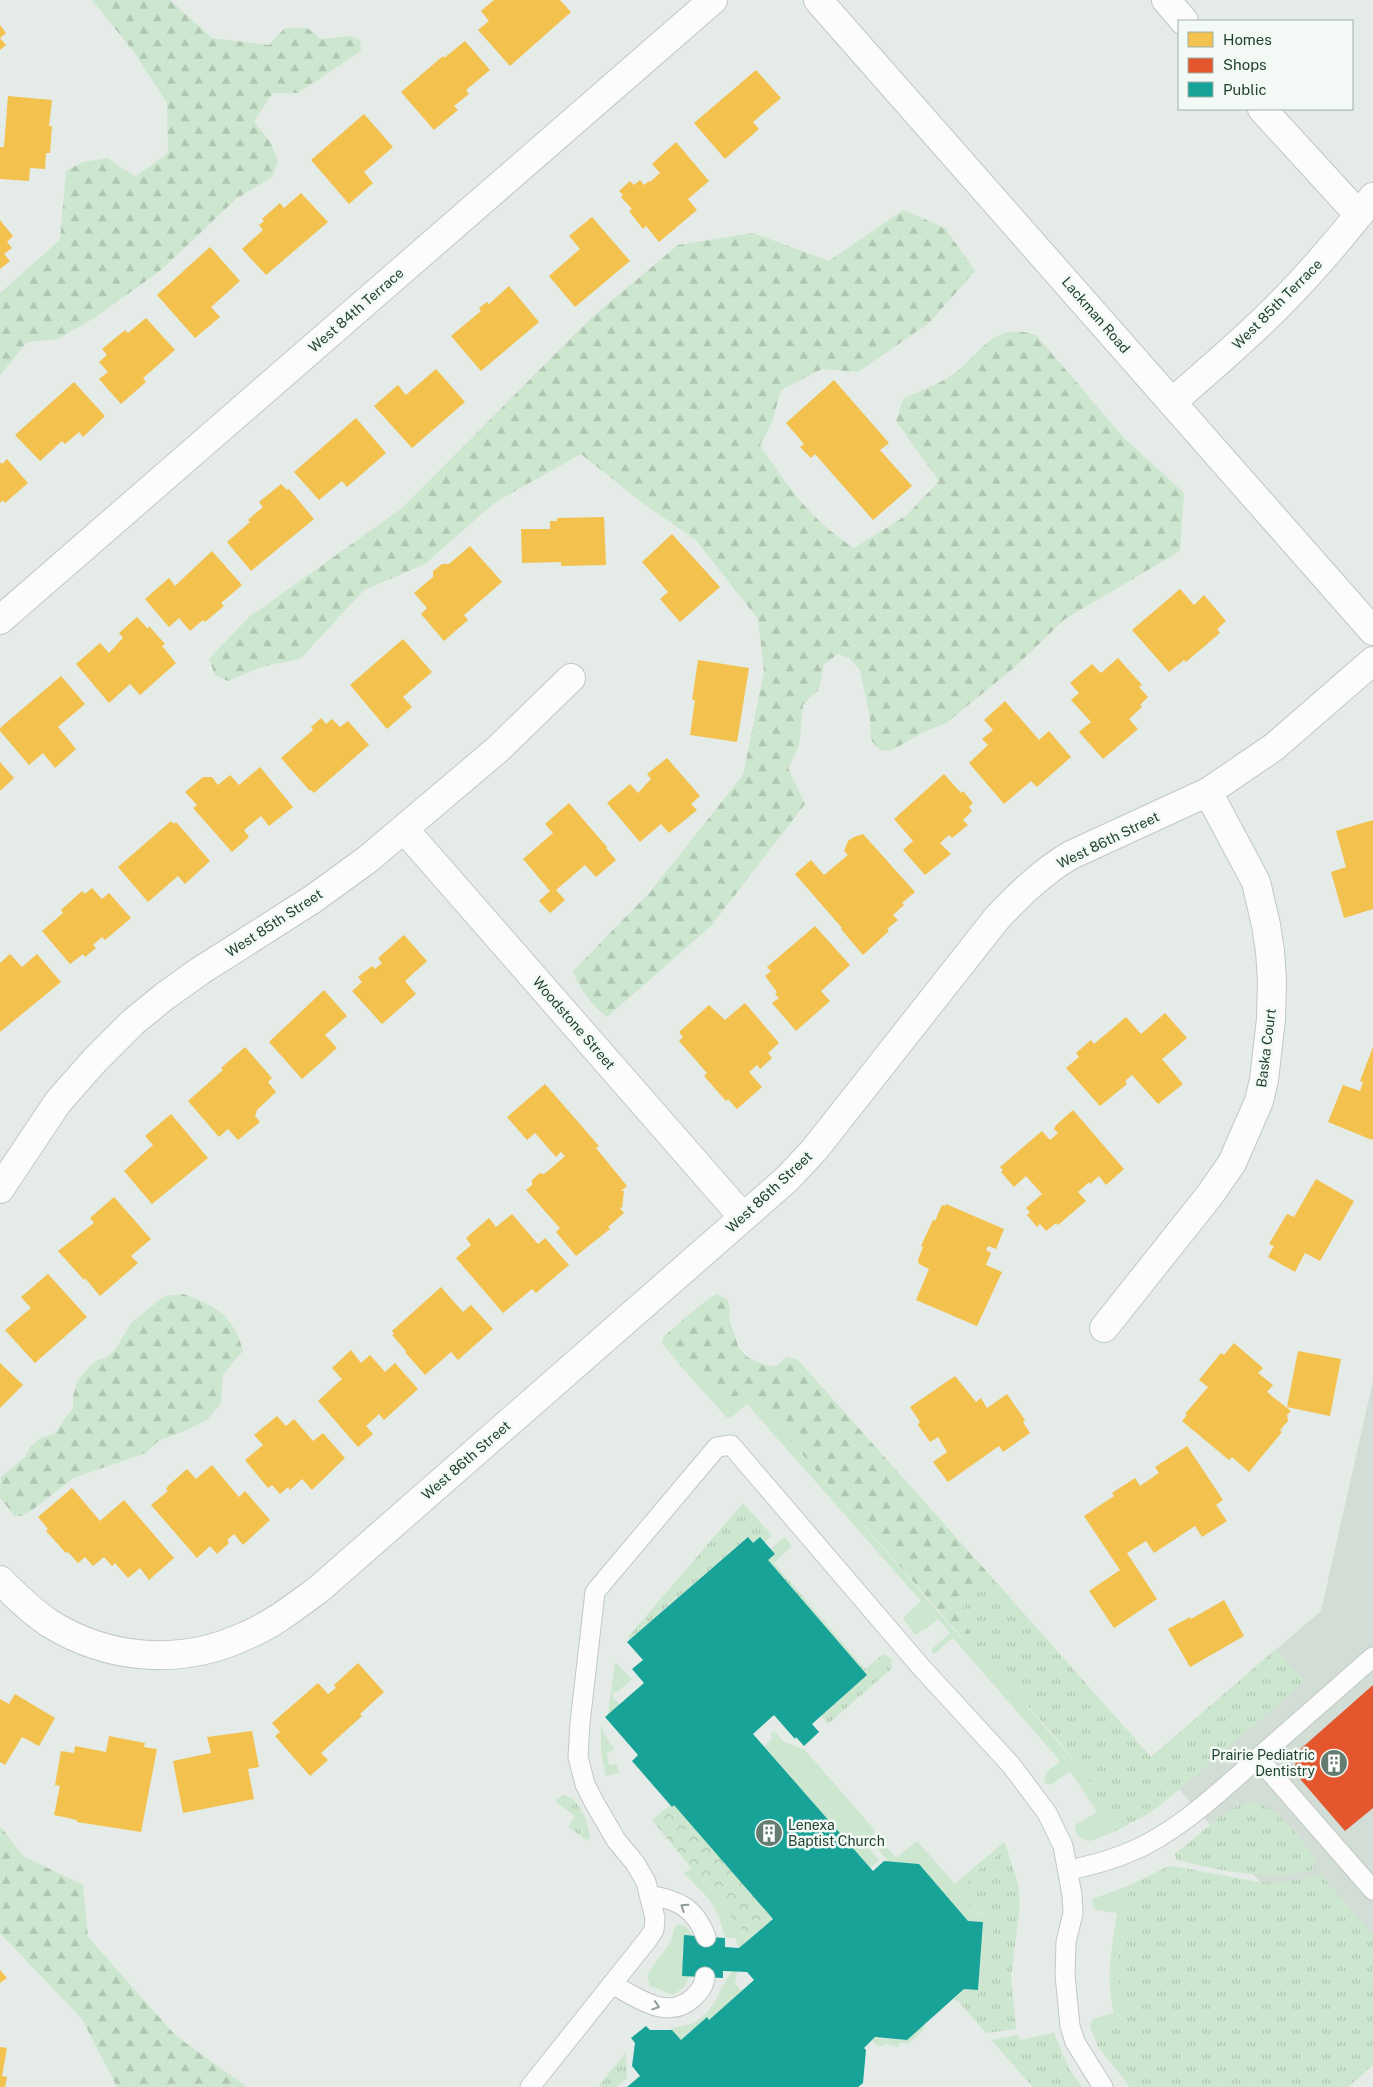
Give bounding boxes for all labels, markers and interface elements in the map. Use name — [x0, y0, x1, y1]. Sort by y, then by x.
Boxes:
legend — [1178, 20, 1353, 110]
text: Homes — [1223, 31, 1272, 48]
text: Shops — [1223, 56, 1267, 73]
text: Public — [1223, 81, 1267, 98]
street label: West 85th Terrace — [1229, 256, 1325, 352]
street label: West 84th Terrace — [305, 264, 407, 356]
street label: Lackman Road — [1059, 274, 1133, 356]
street label: West 86th Street — [1054, 808, 1162, 872]
street label: West 85th Street — [223, 886, 325, 960]
street label: Woodstone Street — [530, 974, 618, 1072]
street label: Baska Court — [1253, 1008, 1279, 1088]
street label: West 86th Street — [723, 1148, 815, 1236]
street label: West 86th Street — [419, 1417, 513, 1503]
place label: Prairie Pediatric Dentistry — [1211, 1747, 1315, 1779]
building icon: Prairie Pediatric Dentistry — [1319, 1748, 1349, 1778]
place label: Lenexa Baptist Church — [788, 1817, 885, 1849]
building icon: Lenexa Baptist Church — [754, 1818, 784, 1848]
one-way arrow — [681, 1904, 690, 1913]
one-way arrow — [651, 2001, 659, 2011]

